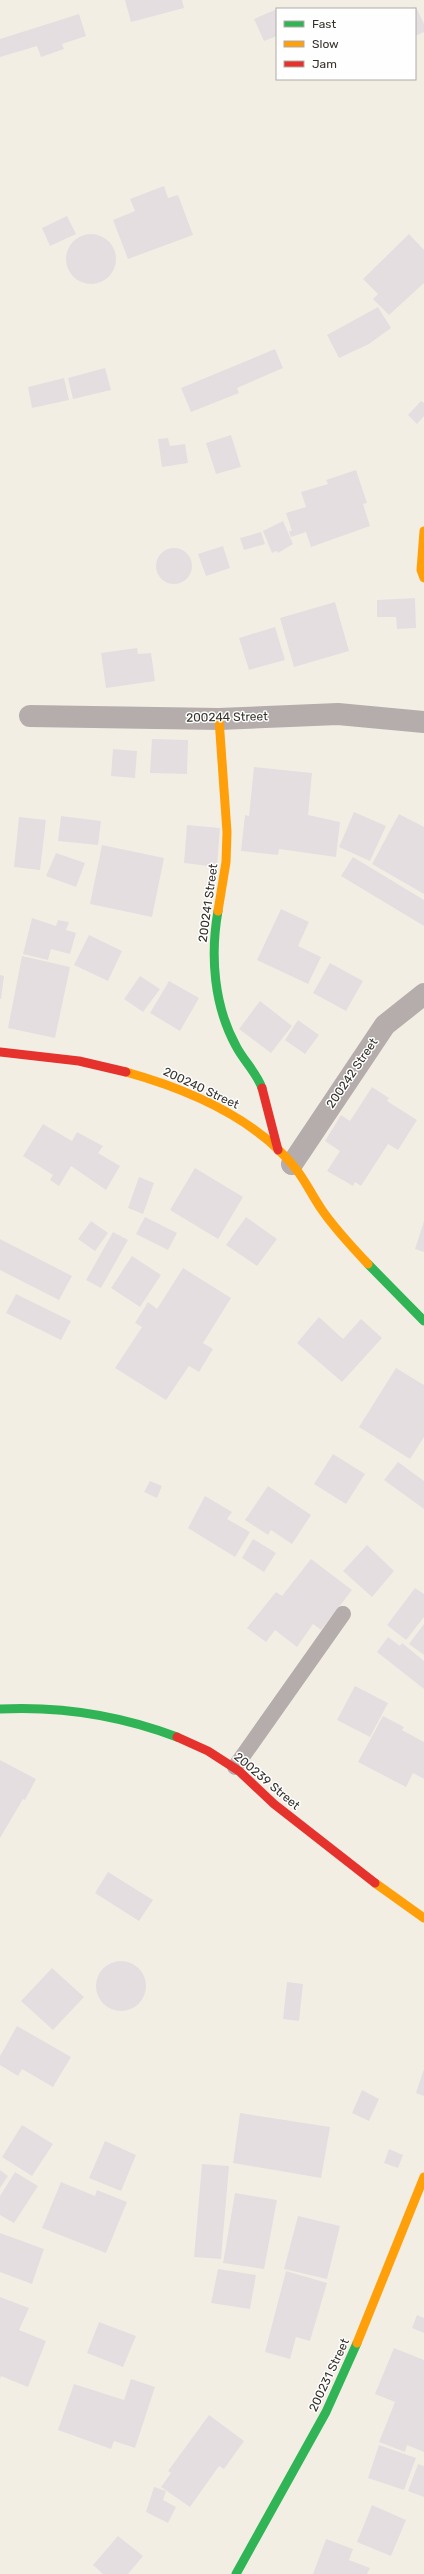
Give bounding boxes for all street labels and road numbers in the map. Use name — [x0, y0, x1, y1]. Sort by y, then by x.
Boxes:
street label: 200244 Street — [186, 709, 268, 725]
street label: 200241 Street — [196, 863, 220, 943]
street label: 200242 Street — [323, 1035, 381, 1111]
street label: 200240 Street — [161, 1064, 241, 1112]
street label: 200239 Street — [231, 1750, 303, 1813]
street label: 200231 Street — [306, 2336, 352, 2414]

